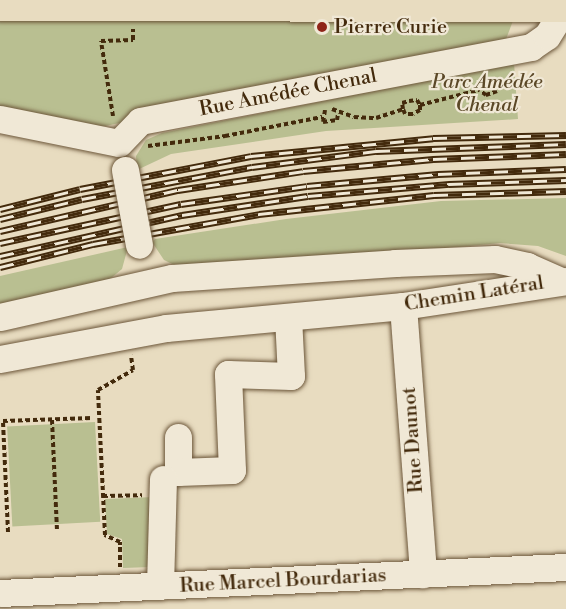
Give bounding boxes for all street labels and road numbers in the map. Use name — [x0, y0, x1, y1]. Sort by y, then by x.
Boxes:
street label: Rue Amédée Chenal — [197, 64, 379, 122]
street label: Chemin Latéral — [403, 271, 545, 317]
street label: Rue Daunot — [397, 386, 429, 494]
street label: Rue Marcel Bourdarias — [179, 564, 387, 598]

